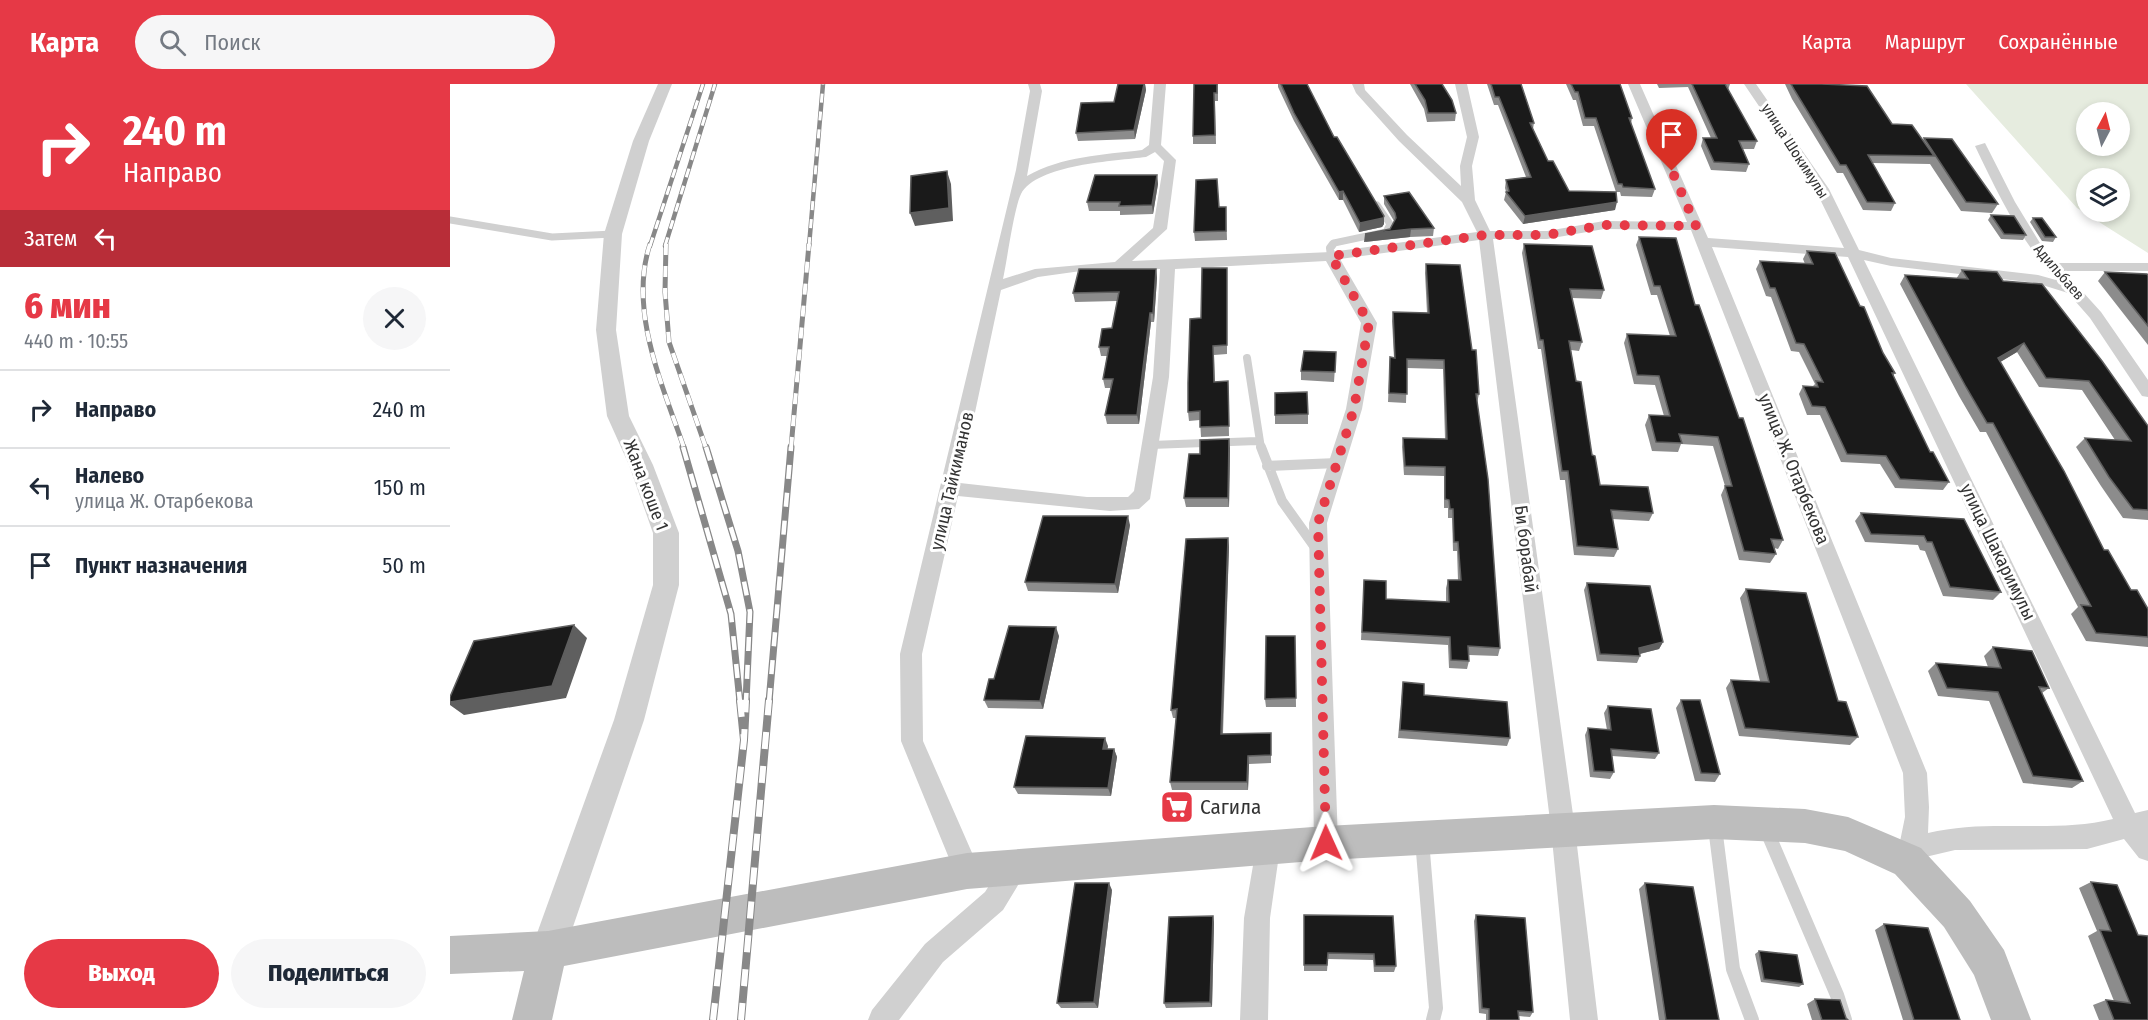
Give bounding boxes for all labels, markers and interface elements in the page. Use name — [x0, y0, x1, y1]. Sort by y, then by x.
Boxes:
search box — [135, 15, 555, 69]
text: Карта — [30, 26, 99, 59]
icon: search — [156, 26, 189, 59]
text: Поиск — [204, 29, 261, 56]
text: Карта — [1802, 29, 1852, 55]
text: Маршрут — [1885, 29, 1965, 55]
text: Сохранённые — [1998, 29, 2118, 55]
street label: улица Шокимулы — [1758, 100, 1832, 202]
north arrow — [2076, 102, 2130, 156]
map controls — [2076, 102, 2130, 222]
text: 240 m — [123, 106, 227, 156]
icon: right — [24, 108, 102, 186]
pin — [1646, 109, 1697, 171]
icon: arrive — [1655, 118, 1688, 151]
text: Направо — [123, 157, 222, 189]
button: layers — [2076, 168, 2130, 222]
icon: left — [89, 222, 122, 255]
text: Затем — [24, 225, 77, 252]
street label: Адильбаев — [2030, 240, 2088, 304]
text: 6 мин — [24, 284, 111, 328]
button: close — [363, 287, 426, 350]
text: 440 m · 10:55 — [24, 329, 128, 353]
street label: улица Ж. Отарбекова — [1754, 390, 1834, 548]
icon: right — [24, 393, 57, 426]
text: Направо — [75, 396, 156, 423]
text: 240 m — [373, 396, 426, 423]
street label: улица Тайкиманов — [925, 410, 979, 552]
street label: Жана коше 1 — [619, 436, 673, 534]
text: Налево — [75, 462, 144, 489]
icon: left — [24, 471, 57, 504]
text: 150 m — [374, 474, 426, 501]
street label: улица Шакаримулы — [1955, 480, 2041, 624]
text: улица Ж. Отарбекова — [75, 489, 254, 513]
street label: Би борабай — [1510, 504, 1542, 594]
icon: arrive — [24, 549, 57, 582]
text: Пункт назначения — [75, 552, 247, 579]
text: 50 m — [382, 552, 426, 579]
supermarket icon: Сагила — [1159, 789, 1195, 825]
place label: Сагила — [1200, 794, 1261, 820]
position arrow — [1294, 811, 1358, 875]
button: Выход — [24, 939, 219, 1008]
button: Поделиться — [231, 939, 426, 1008]

